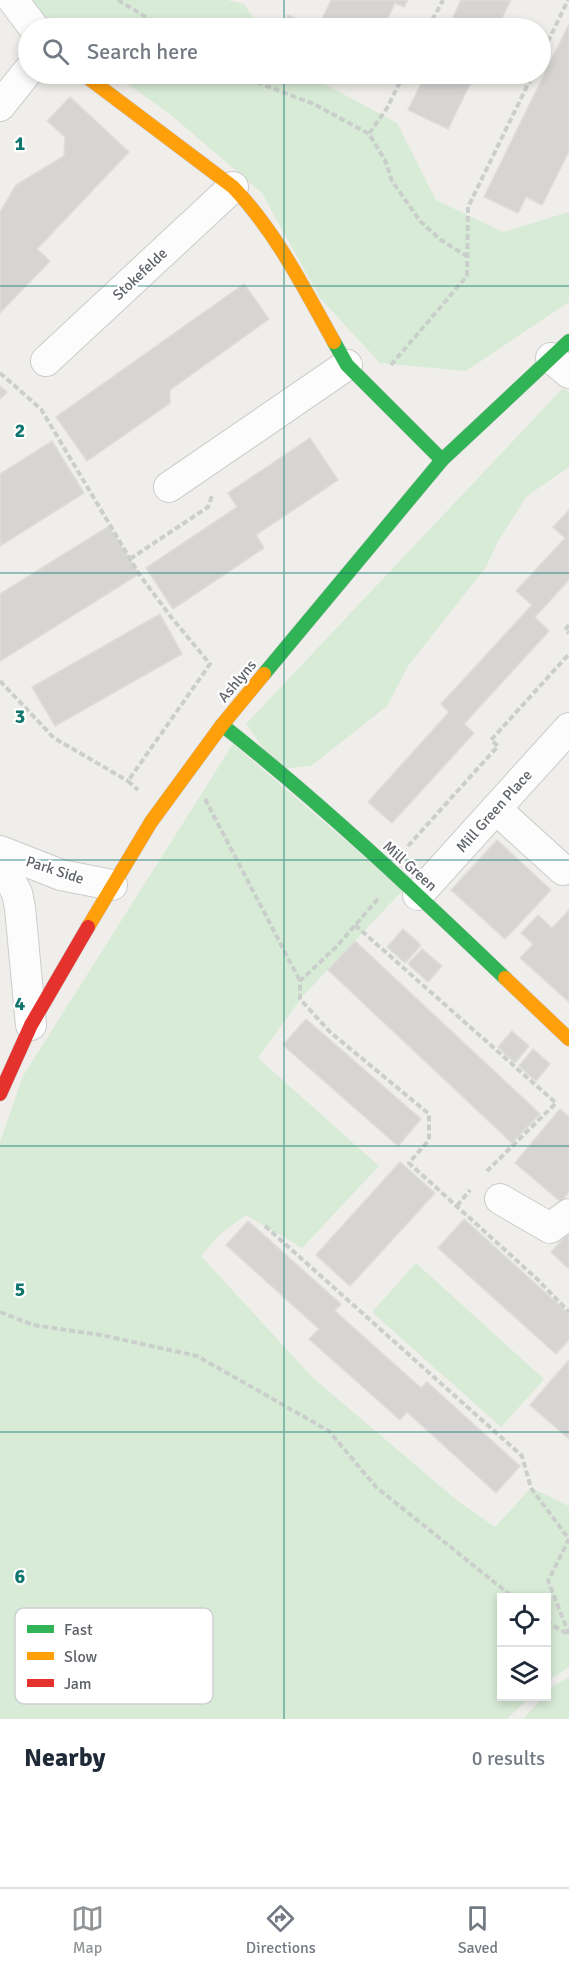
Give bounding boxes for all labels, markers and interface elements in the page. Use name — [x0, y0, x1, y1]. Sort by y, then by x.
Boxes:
search box — [18, 18, 551, 84]
icon: search — [39, 35, 72, 68]
text: Search here — [87, 38, 198, 65]
text: 1 — [15, 131, 26, 156]
street label: Stokefelde — [109, 244, 171, 304]
text: 2 — [15, 418, 25, 443]
street label: Ashlyns — [214, 656, 260, 706]
text: 3 — [15, 704, 25, 729]
street label: Mill Green Place — [452, 766, 536, 856]
street label: Mill Green — [379, 837, 441, 895]
street label: Park Side — [24, 852, 86, 888]
text: 4 — [15, 991, 26, 1016]
text: 5 — [15, 1277, 25, 1302]
text: 6 — [15, 1564, 26, 1589]
map controls — [497, 1593, 551, 1701]
button: locate — [497, 1593, 551, 1647]
legend — [15, 1608, 213, 1704]
text: Fast — [64, 1620, 93, 1640]
text: Slow — [64, 1647, 98, 1667]
button: layers — [497, 1647, 551, 1701]
text: Jam — [64, 1674, 92, 1694]
text: Nearby — [24, 1742, 105, 1774]
text: 0 results — [472, 1746, 545, 1771]
tab: Map — [71, 1902, 104, 1958]
tab: Directions — [246, 1902, 316, 1958]
tab: Saved — [458, 1902, 498, 1958]

